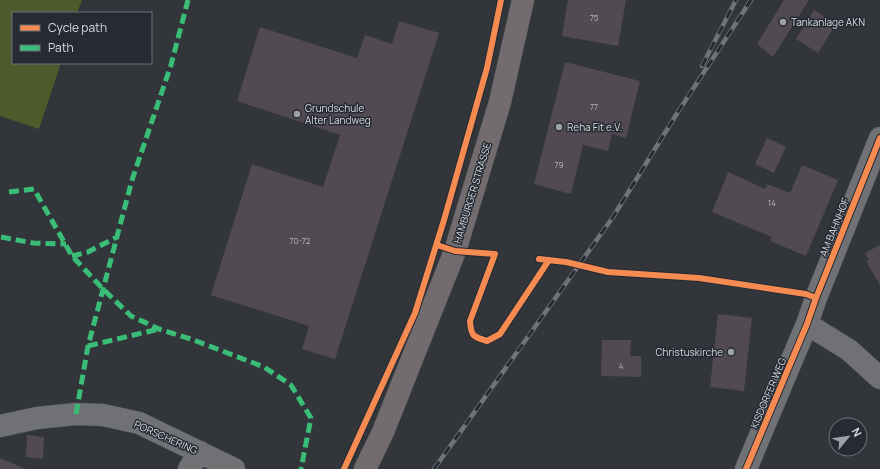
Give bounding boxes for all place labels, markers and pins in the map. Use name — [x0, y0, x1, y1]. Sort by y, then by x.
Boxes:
place label: Tankanlage AKN — [791, 15, 865, 29]
marker: Tankanlage AKN — [778, 17, 788, 27]
place label: Grundschule Alter Landweg — [305, 101, 371, 127]
marker: Grundschule Alter Landweg — [292, 109, 302, 119]
place label: Reha Fit e.V. — [567, 120, 622, 134]
marker: Reha Fit e.V. — [554, 122, 564, 132]
place label: Christuskirche — [655, 345, 723, 359]
marker: Christuskirche — [726, 347, 736, 357]

